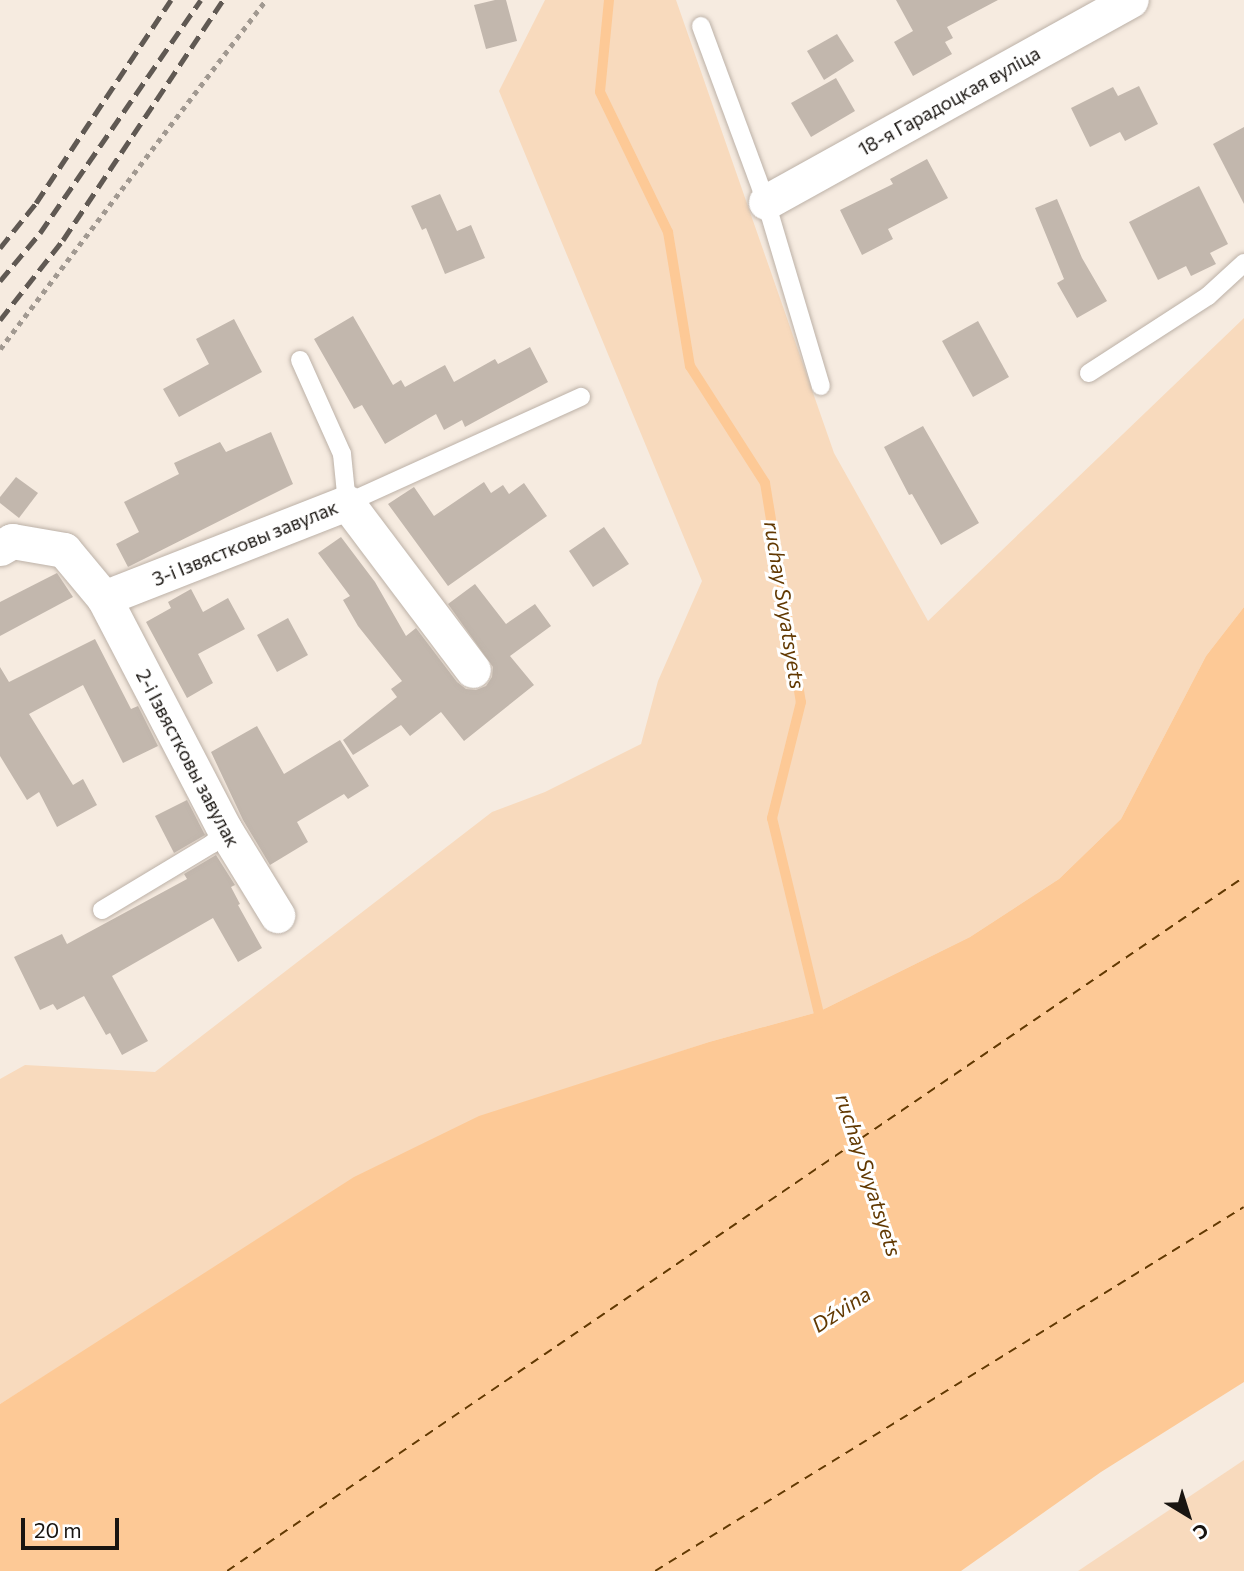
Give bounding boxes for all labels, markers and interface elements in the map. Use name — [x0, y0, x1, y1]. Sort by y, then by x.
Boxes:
street label: 18-я Гарадоцкая вуліца — [854, 41, 1044, 161]
street label: 3-і Ізвястковы завулак — [149, 495, 341, 591]
water label: ruchay Svyatsyets — [759, 519, 811, 691]
street label: 2-і Ізвястковы завулак — [132, 665, 244, 851]
water label: ruchay Svyatsyets — [831, 1090, 907, 1260]
water label: Dźvina — [807, 1281, 875, 1337]
north arrow — [1153, 1480, 1223, 1550]
scale bar — [24, 1504, 122, 1548]
text: 20 m — [34, 1517, 82, 1542]
text: С — [1189, 1519, 1213, 1545]

